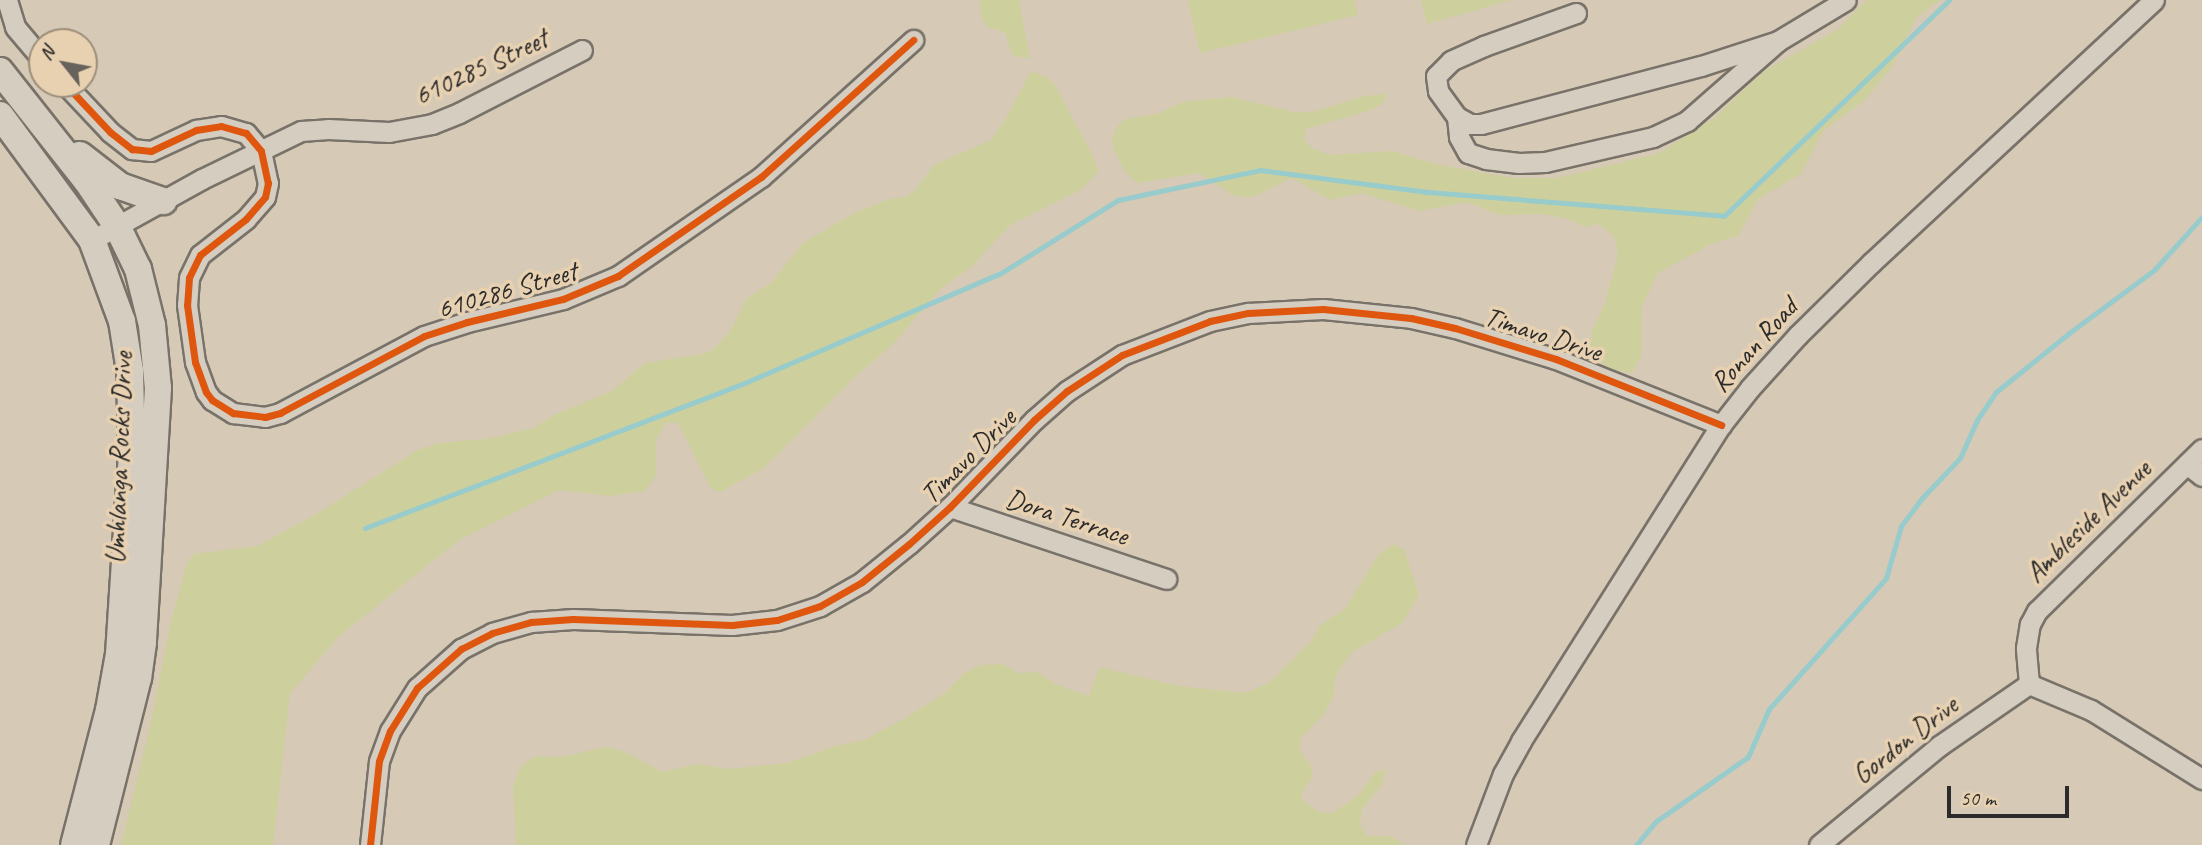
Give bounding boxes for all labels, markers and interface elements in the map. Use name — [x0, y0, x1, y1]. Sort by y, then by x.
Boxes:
street label: 610285 Street — [409, 21, 553, 113]
north arrow — [28, 28, 98, 98]
text: N — [33, 42, 60, 64]
street label: 610286 Street — [433, 254, 581, 326]
street label: Ronan Road — [1703, 291, 1805, 399]
street label: Timavo Drive — [1480, 299, 1606, 369]
street label: Umhlanga Rocks Drive — [99, 352, 139, 564]
street label: Timavo Drive — [913, 401, 1023, 511]
street label: Ambleside Avenue — [2018, 453, 2158, 589]
street label: Dora Terrace — [1002, 482, 1132, 552]
street label: Gordon Drive — [1846, 689, 1964, 791]
scale bar — [1950, 772, 2072, 816]
text: 50 m — [1960, 785, 1996, 811]

